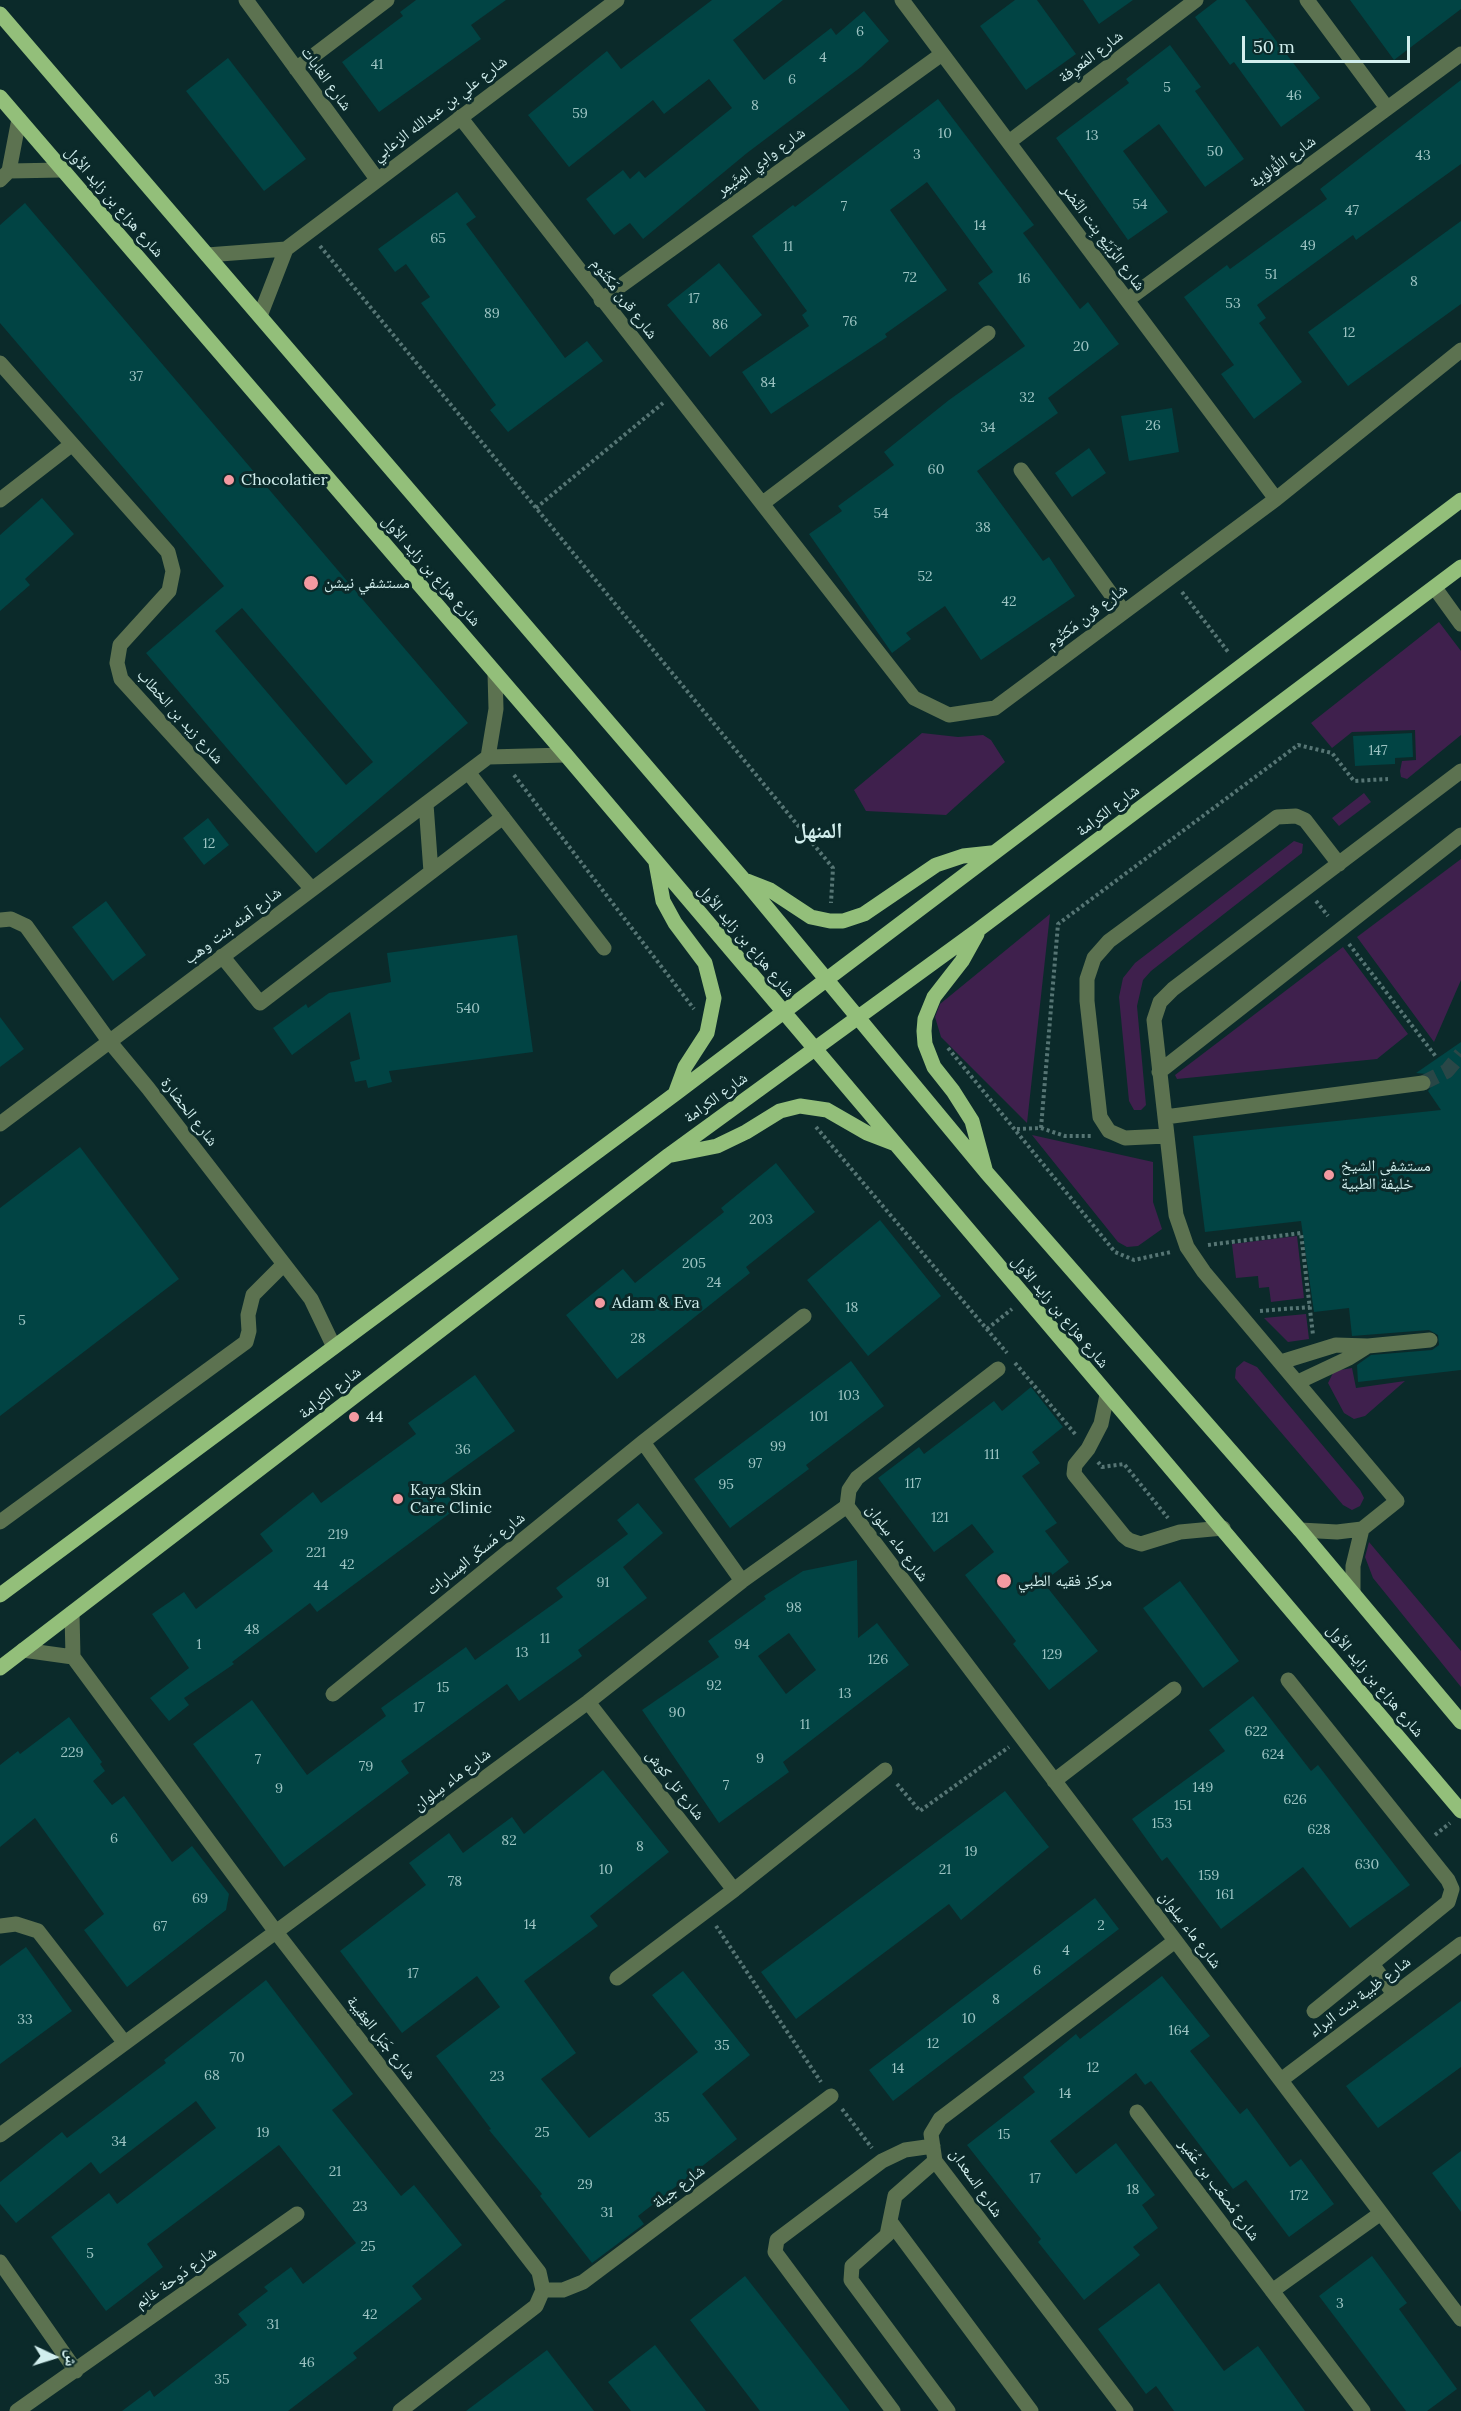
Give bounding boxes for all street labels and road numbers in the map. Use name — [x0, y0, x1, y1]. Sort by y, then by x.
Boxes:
street label: شارع المَعرِفة — [1055, 27, 1127, 87]
street label: شارع الغايات — [296, 43, 356, 115]
street label: شارع علي بن عبدالله الزعابي — [369, 52, 511, 166]
street label: شارع وادِي المِثَيمِر — [713, 123, 809, 201]
street label: شارع اللُّؤلؤية — [1246, 132, 1320, 192]
street label: شارع هزاع بن زايد الأول — [60, 142, 168, 262]
street label: شارع الرُّبَيِّع بِنت النَّضر — [1057, 181, 1149, 295]
street label: شارع قرن مَكتُوم — [587, 255, 661, 343]
street label: شارع هزاع بن زايد الأول — [377, 511, 485, 631]
street label: شارع قرن مَكتُوم — [1042, 580, 1132, 654]
street label: شارع زيد بن الخطاب — [133, 666, 227, 768]
street label: شارع الكرامة — [1073, 781, 1143, 841]
street label: شارع هزاع بن زايد الأول — [693, 881, 799, 1001]
street label: شارع آمنه بنت وهب — [181, 883, 285, 969]
street label: شارع الكرامة — [680, 1068, 752, 1128]
street label: شارع الحضارة — [156, 1074, 222, 1150]
street label: شارع هزاع بن زايد الأول — [1007, 1252, 1113, 1372]
street label: شارع الكرامة — [295, 1363, 365, 1423]
street label: شارع ماء سِلوان — [862, 1500, 932, 1586]
street label: شارع مَسكَر المِسارات — [423, 1508, 529, 1600]
street label: شارع هزاع بن زايد الأول — [1322, 1621, 1428, 1741]
street label: شارع ماء سِلوان — [409, 1745, 495, 1815]
street label: شارع تل كوش — [642, 1746, 708, 1824]
street label: شارع ماء سِلوان — [1155, 1887, 1225, 1973]
street label: شارع ظبية بنت البراء — [1305, 1952, 1415, 2042]
street label: شارع جَبَل العِقيبة — [342, 1992, 420, 2084]
street label: شارع مُصعَب بن عُمَير — [1174, 2135, 1264, 2245]
street label: شارع السعدان — [945, 2145, 1007, 2221]
street label: شارع جبلة — [649, 2161, 709, 2213]
street label: شارع دَوحة غانِم — [131, 2243, 221, 2313]

